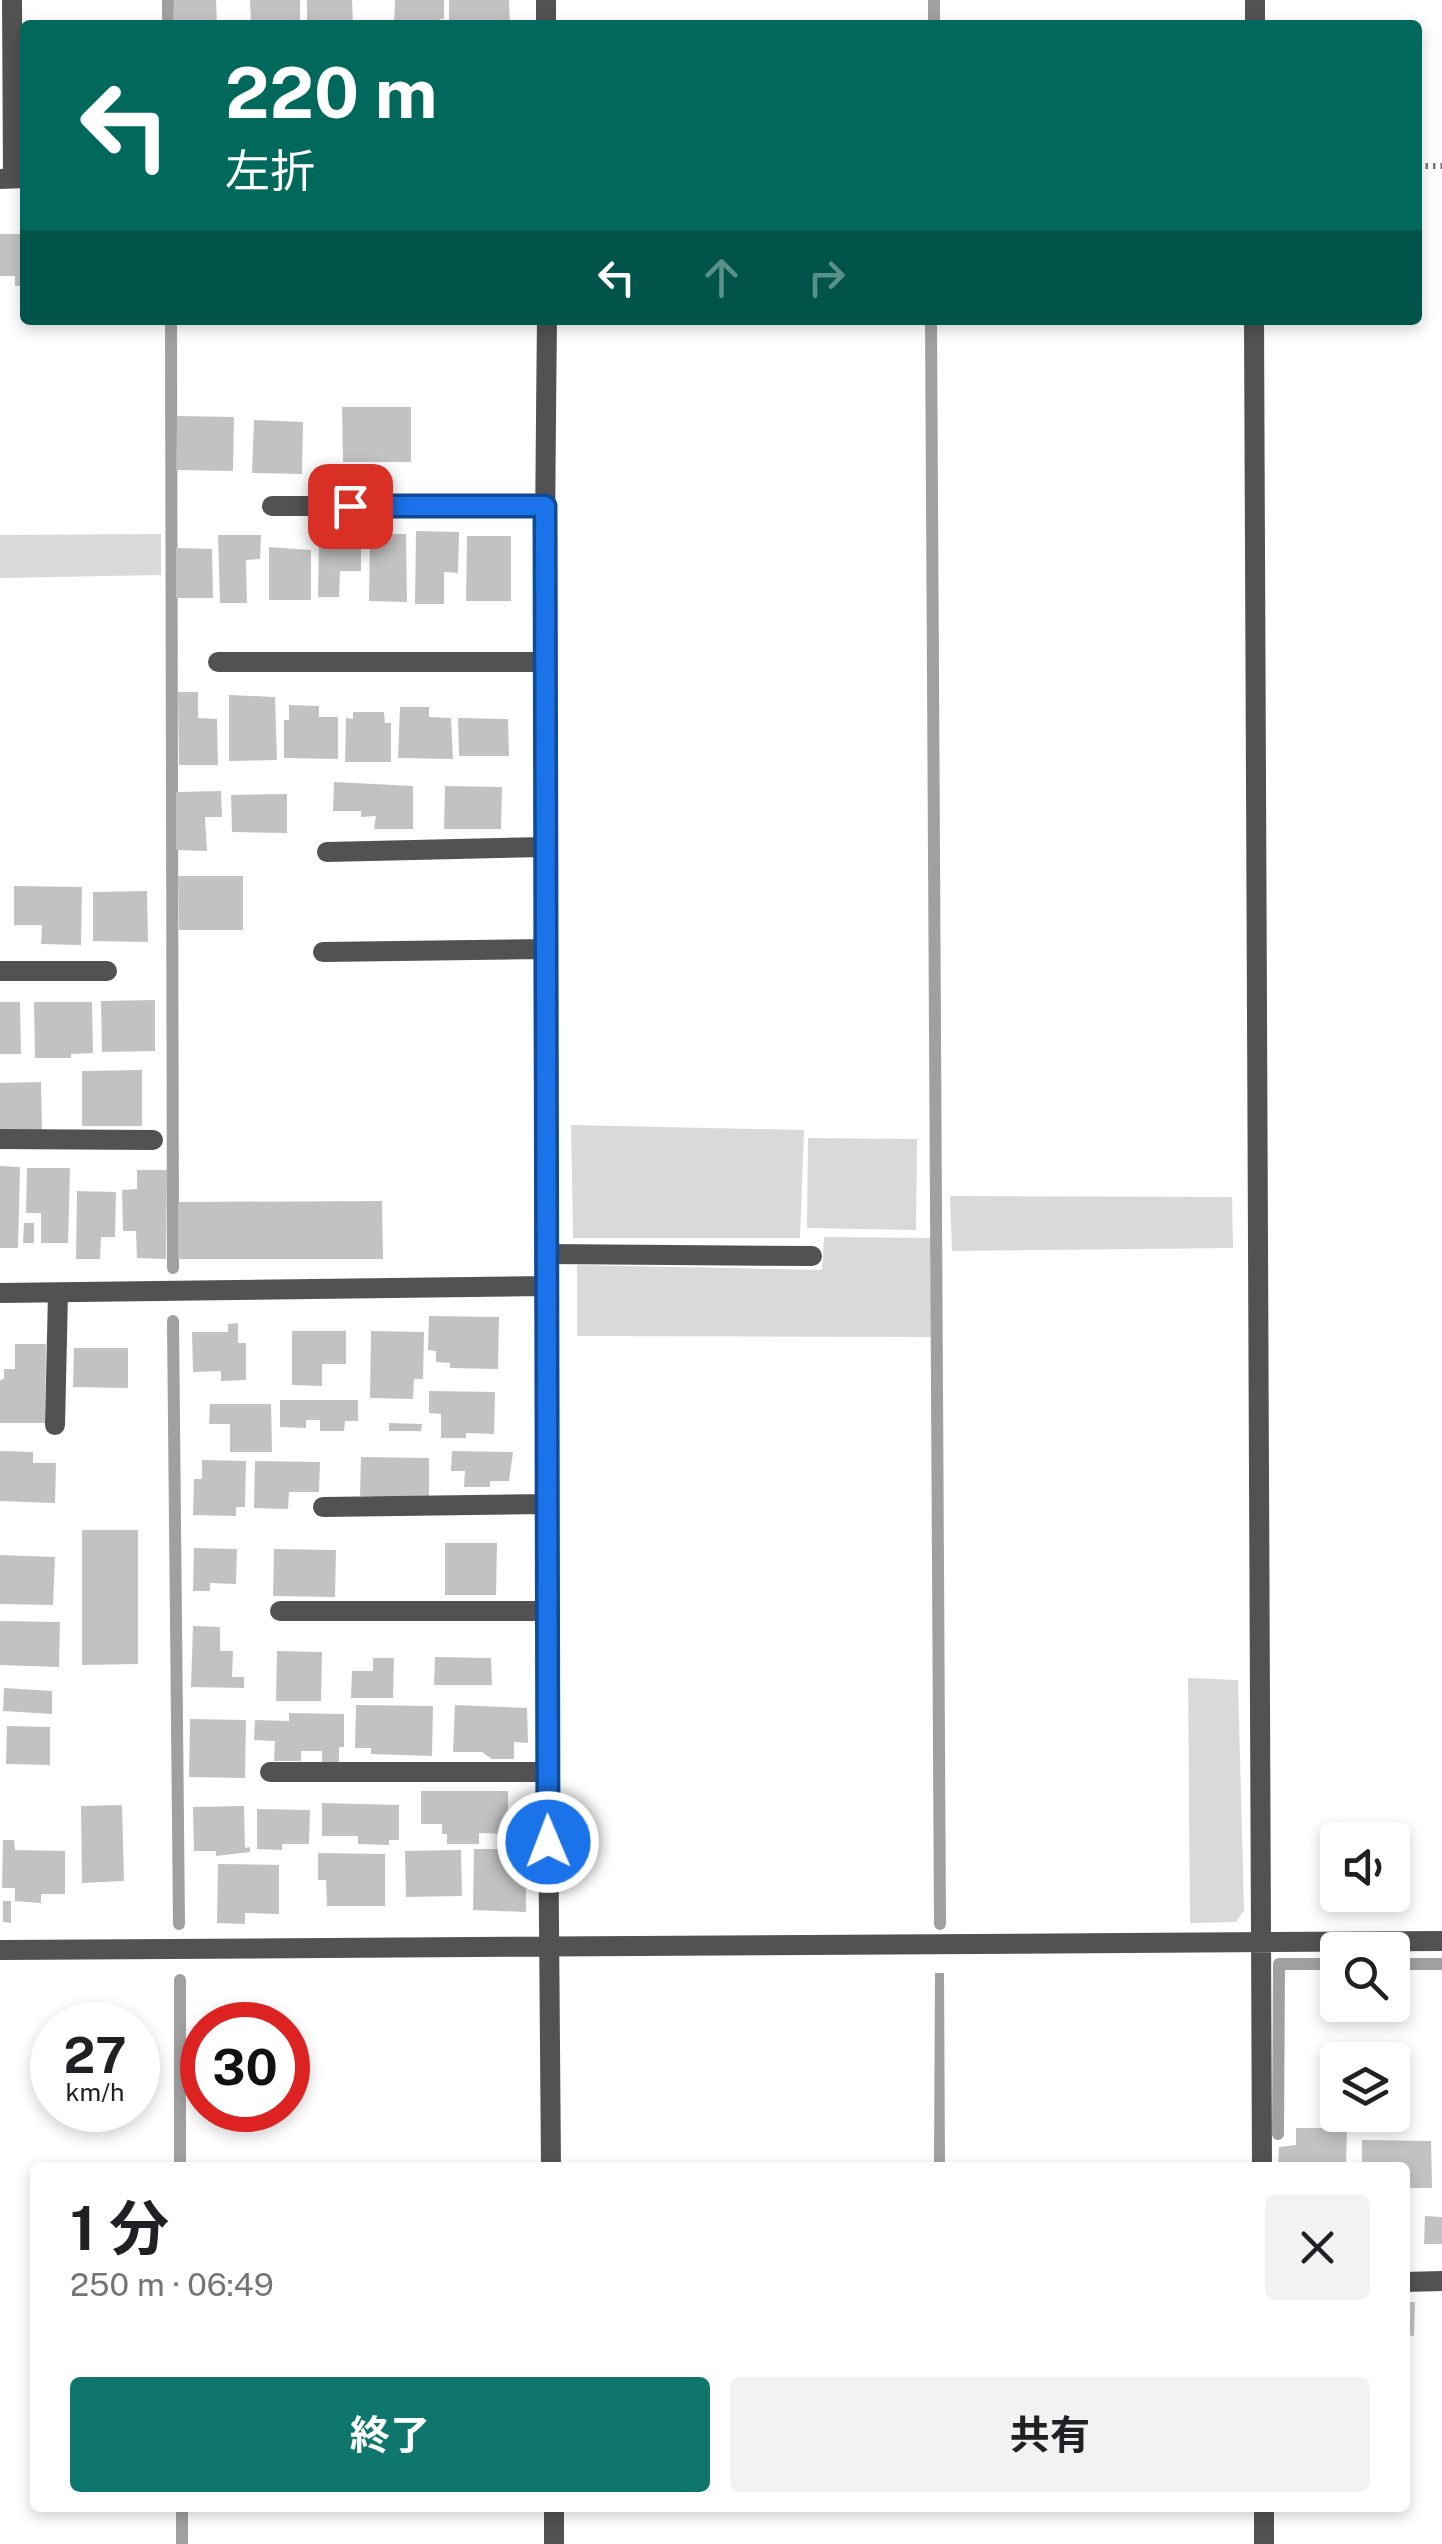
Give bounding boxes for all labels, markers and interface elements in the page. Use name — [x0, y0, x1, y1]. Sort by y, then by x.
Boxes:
text: 220 m — [225, 51, 438, 134]
icon: left — [60, 60, 190, 190]
text: 左折 — [225, 144, 315, 197]
icon: left — [589, 250, 644, 305]
icon: ahead — [694, 250, 749, 305]
icon: right — [799, 250, 854, 305]
pin — [308, 464, 393, 549]
icon: arrive — [323, 479, 378, 534]
position arrow — [496, 1790, 600, 1894]
map controls — [1320, 1822, 1410, 2132]
button: sound — [1320, 1822, 1410, 1912]
button: search — [1320, 1932, 1410, 2022]
speed limit sign: 30 — [180, 2002, 310, 2132]
text: 27 — [63, 2025, 127, 2084]
button: layers — [1320, 2042, 1410, 2132]
text: km/h — [66, 2077, 124, 2107]
text: 1 分 — [70, 2193, 169, 2264]
button: close — [1265, 2195, 1370, 2300]
text: 250 m · 06:49 — [70, 2266, 274, 2303]
button: 終了 — [70, 2377, 710, 2492]
button: 共有 — [730, 2377, 1370, 2492]

